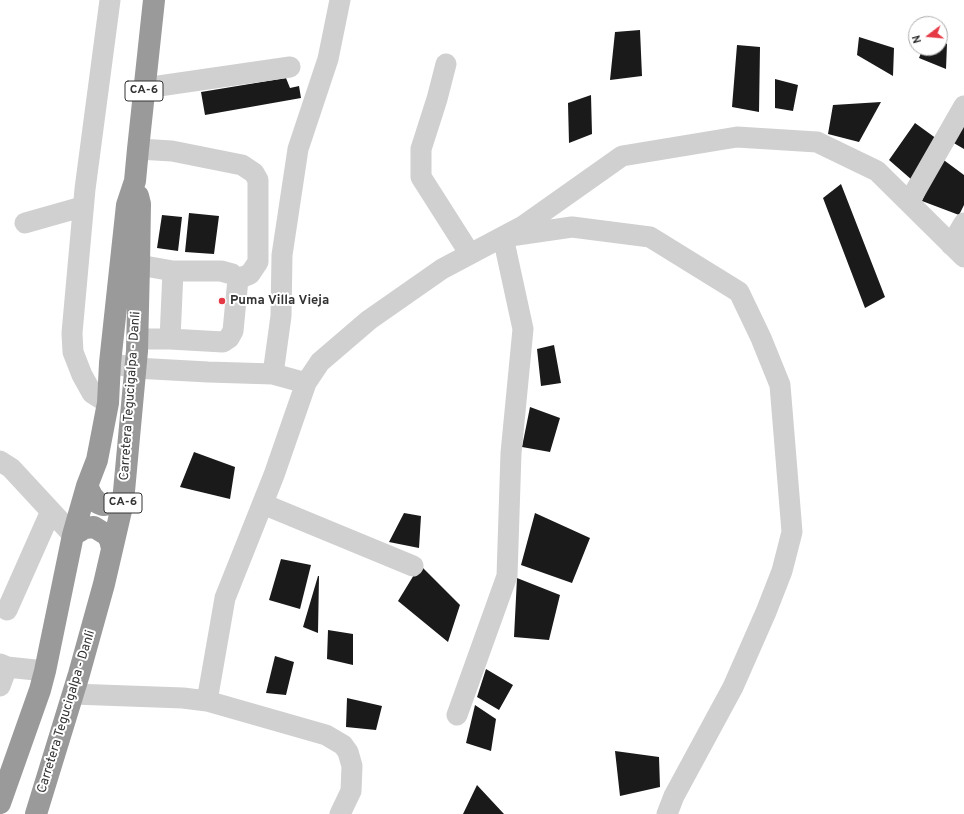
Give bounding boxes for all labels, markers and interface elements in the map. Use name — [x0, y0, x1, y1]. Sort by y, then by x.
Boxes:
north arrow — [908, 16, 948, 56]
text: N — [910, 33, 925, 45]
road number: CA-6 — [125, 81, 163, 101]
place label: Puma Villa Vieja — [230, 293, 329, 309]
marker: Puma Villa Vieja — [217, 296, 227, 306]
street label: Carretera Tegucigalpa - Danli — [117, 311, 145, 481]
road number: CA-6 — [104, 493, 142, 513]
street label: Carretera Tegucigalpa - Danli — [35, 629, 99, 795]

